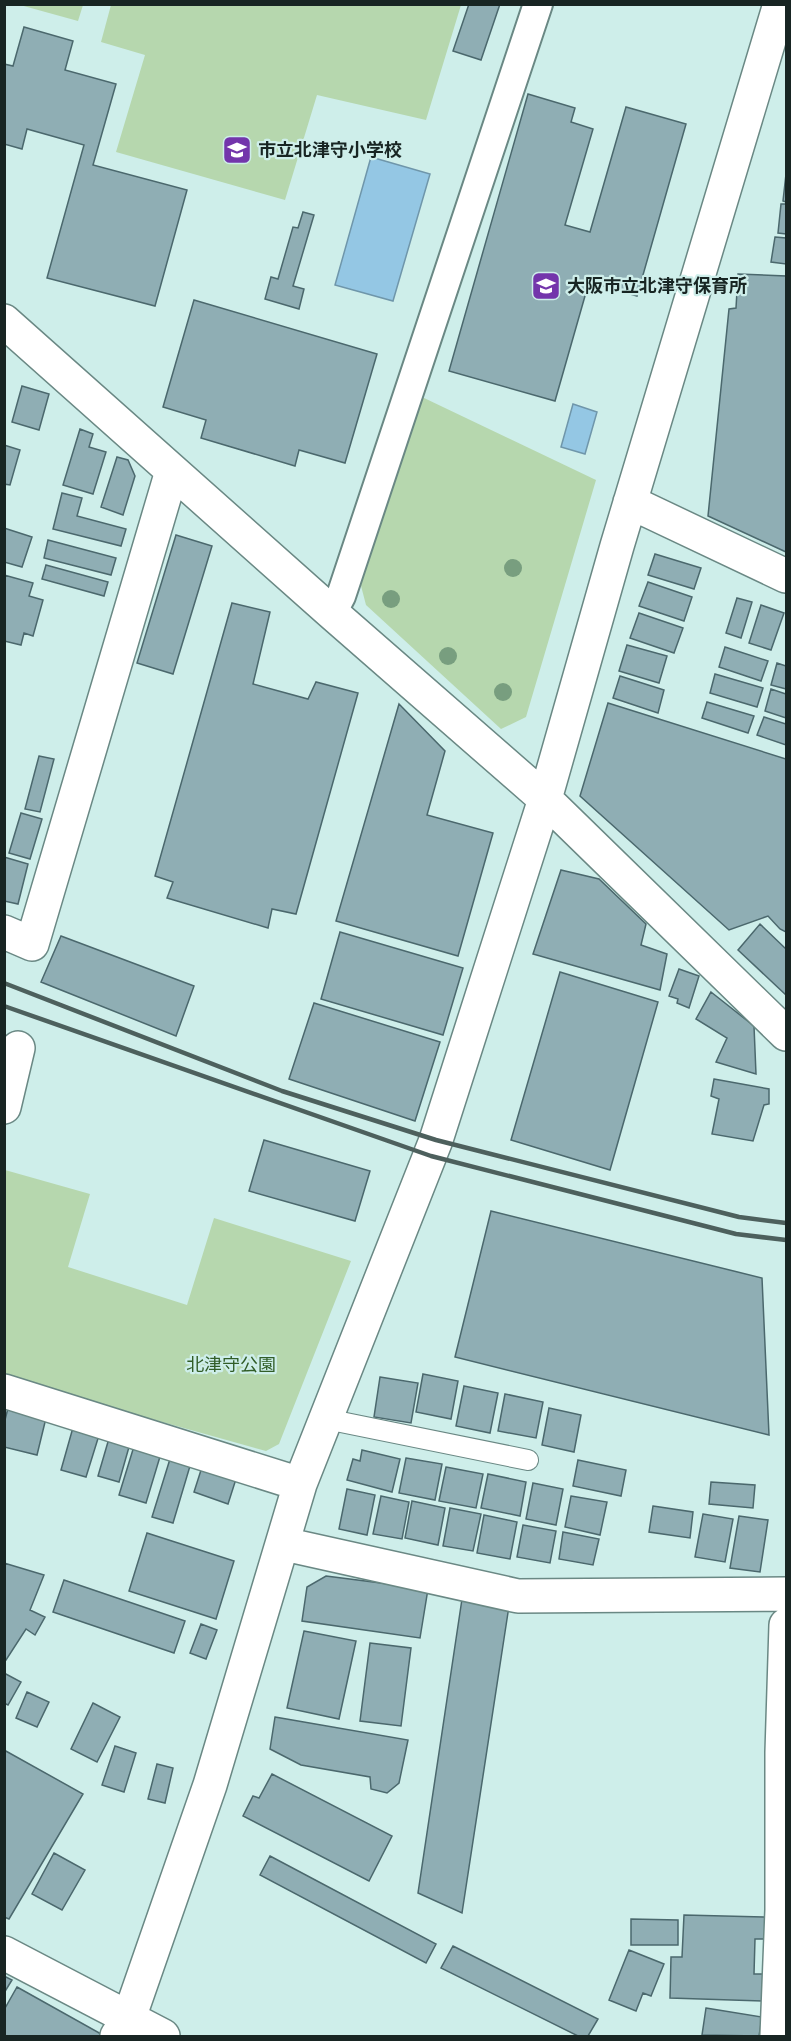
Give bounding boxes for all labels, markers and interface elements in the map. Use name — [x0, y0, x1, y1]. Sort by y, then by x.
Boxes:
school or university icon: 市立北津守小学校 — [221, 134, 253, 166]
place label: 市立北津守小学校 — [258, 139, 402, 161]
school or university icon: 大阪市立北津守保育所 — [530, 270, 562, 302]
place label: 大阪市立北津守保育所 — [567, 275, 747, 297]
park label: 北津守公園 — [186, 1354, 276, 1376]

